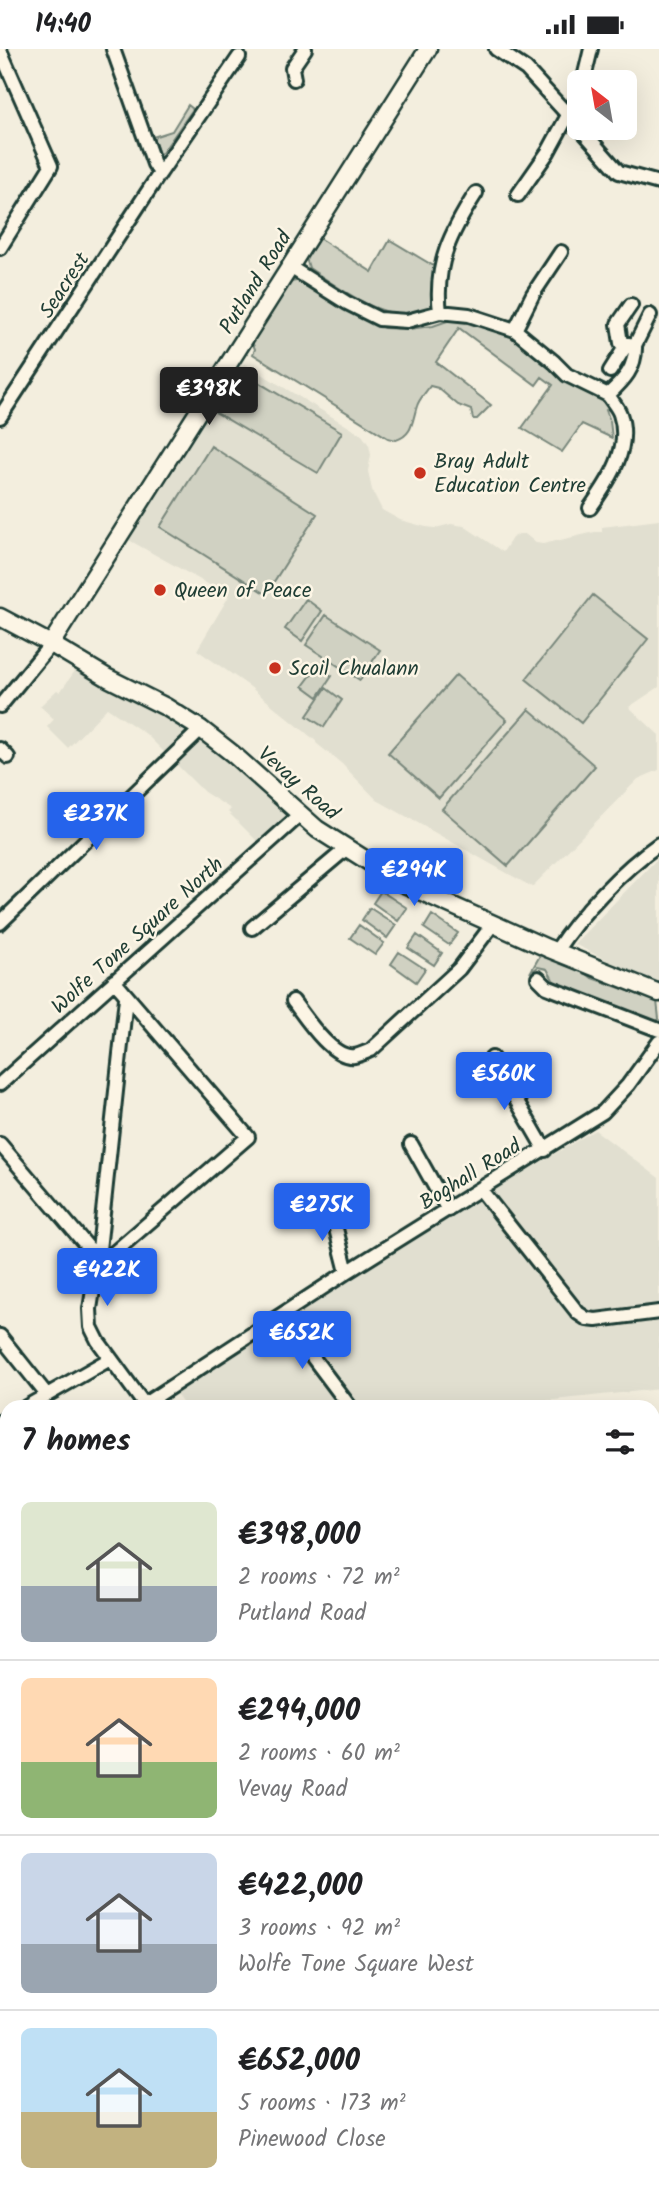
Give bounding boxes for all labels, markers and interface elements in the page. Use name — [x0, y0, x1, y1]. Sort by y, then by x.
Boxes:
text: 14:40 — [35, 4, 91, 46]
north arrow — [567, 70, 637, 140]
map controls — [567, 70, 637, 140]
street label: Putland Road — [211, 224, 301, 341]
street label: Seacrest — [31, 245, 100, 326]
pin: €398K — [160, 367, 258, 427]
text: €398K — [176, 372, 242, 408]
place label: Bray Adult Education Centre — [434, 446, 587, 503]
marker: Bray Adult Education Centre — [412, 465, 428, 481]
place label: Queen of Peace — [174, 575, 312, 608]
marker: Queen of Peace — [152, 582, 168, 598]
place label: Scoil Chualann — [289, 653, 419, 686]
marker: Scoil Chualann — [267, 660, 283, 676]
street label: Vevay Road — [250, 739, 347, 830]
pin: €237K — [47, 793, 145, 852]
text: €237K — [63, 797, 129, 833]
street label: Wolfe Tone Square North — [44, 849, 232, 1023]
pin: €294K — [365, 849, 463, 908]
text: €294K — [381, 853, 447, 889]
pin: €560K — [455, 1053, 553, 1112]
text: €560K — [472, 1057, 536, 1093]
street label: Boghall Road — [413, 1131, 529, 1220]
pin: €275K — [273, 1183, 371, 1243]
text: €275K — [290, 1188, 354, 1224]
pin: €422K — [58, 1249, 156, 1308]
text: €422K — [73, 1253, 141, 1289]
pin: €652K — [253, 1311, 351, 1371]
text: €652K — [269, 1316, 335, 1352]
text: 7 homes — [21, 1418, 131, 1466]
icon: filters — [601, 1423, 639, 1461]
text: €398,000 — [238, 1512, 360, 1560]
icon: home — [77, 1530, 161, 1614]
text: 2 rooms · 72 m² — [238, 1560, 400, 1596]
text: Putland Road — [238, 1596, 366, 1632]
text: €294,000 — [238, 1688, 360, 1736]
icon: home — [77, 1706, 161, 1790]
text: 2 rooms · 60 m² — [238, 1736, 400, 1772]
text: Vevay Road — [238, 1772, 347, 1808]
text: €422,000 — [238, 1863, 362, 1911]
icon: home — [77, 1881, 161, 1965]
text: 3 rooms · 92 m² — [238, 1911, 400, 1947]
text: Wolfe Tone Square West — [238, 1947, 474, 1983]
text: €652,000 — [238, 2038, 360, 2086]
icon: home — [77, 2056, 161, 2140]
text: 5 rooms · 173 m² — [238, 2086, 406, 2122]
text: Pinewood Close — [238, 2122, 386, 2158]

